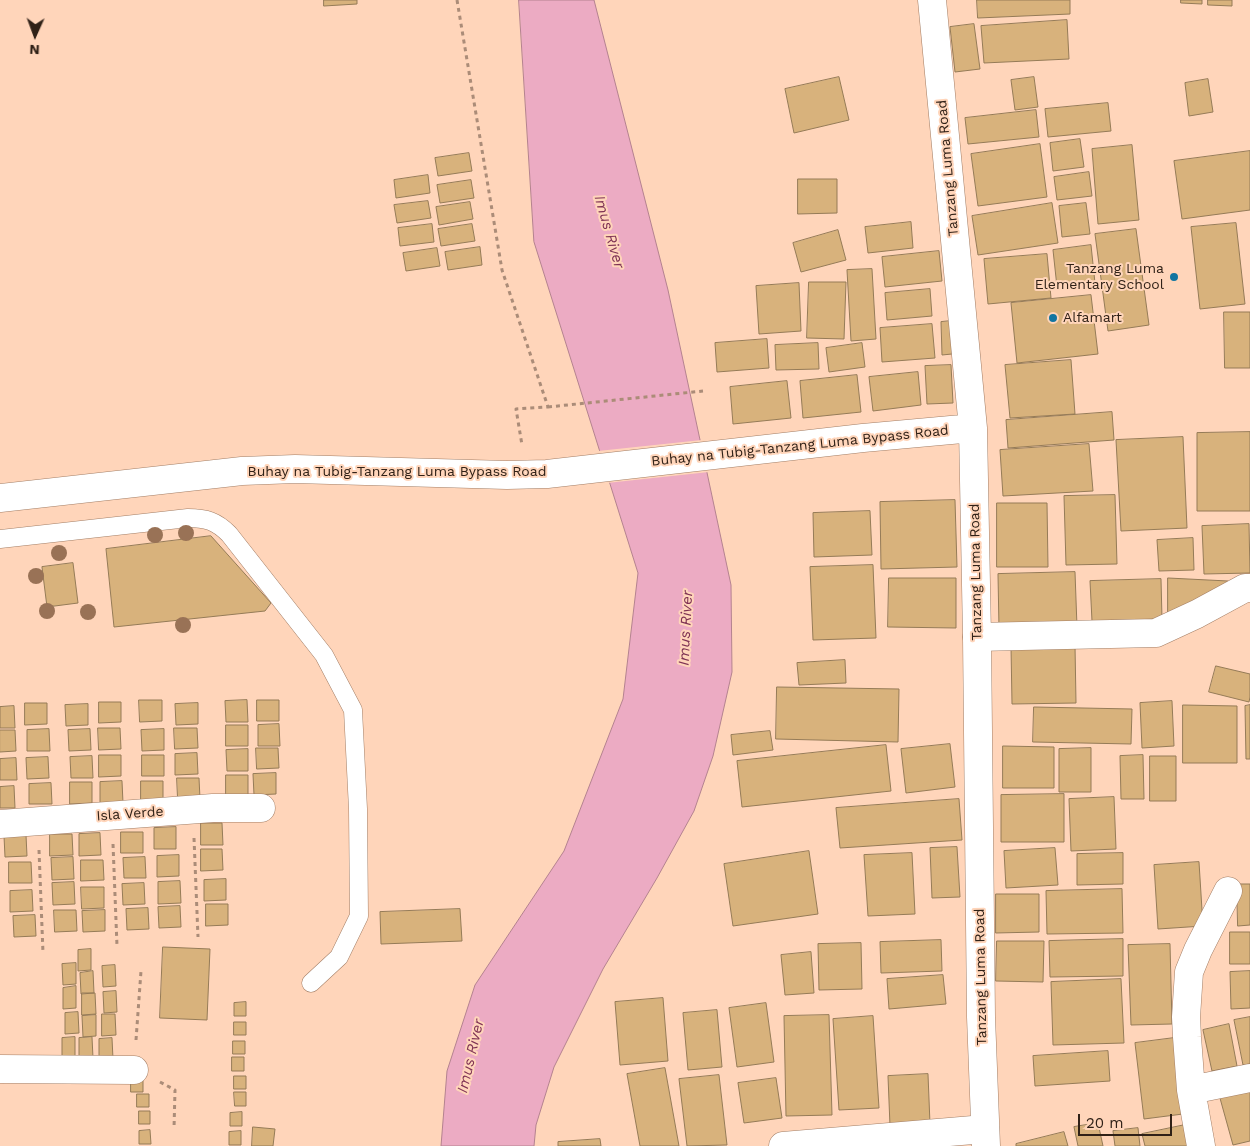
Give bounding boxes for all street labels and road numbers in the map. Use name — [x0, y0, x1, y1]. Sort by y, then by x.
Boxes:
street label: Tanzang Luma Road — [934, 99, 962, 237]
street label: Buhay na Tubig-Tanzang Luma Bypass Road — [650, 422, 950, 470]
street label: Buhay na Tubig-Tanzang Luma Bypass Road — [248, 464, 546, 480]
street label: Tanzang Luma Road — [966, 503, 986, 641]
street label: Isla Verde — [96, 803, 164, 825]
street label: Tanzang Luma Road — [971, 908, 991, 1046]

